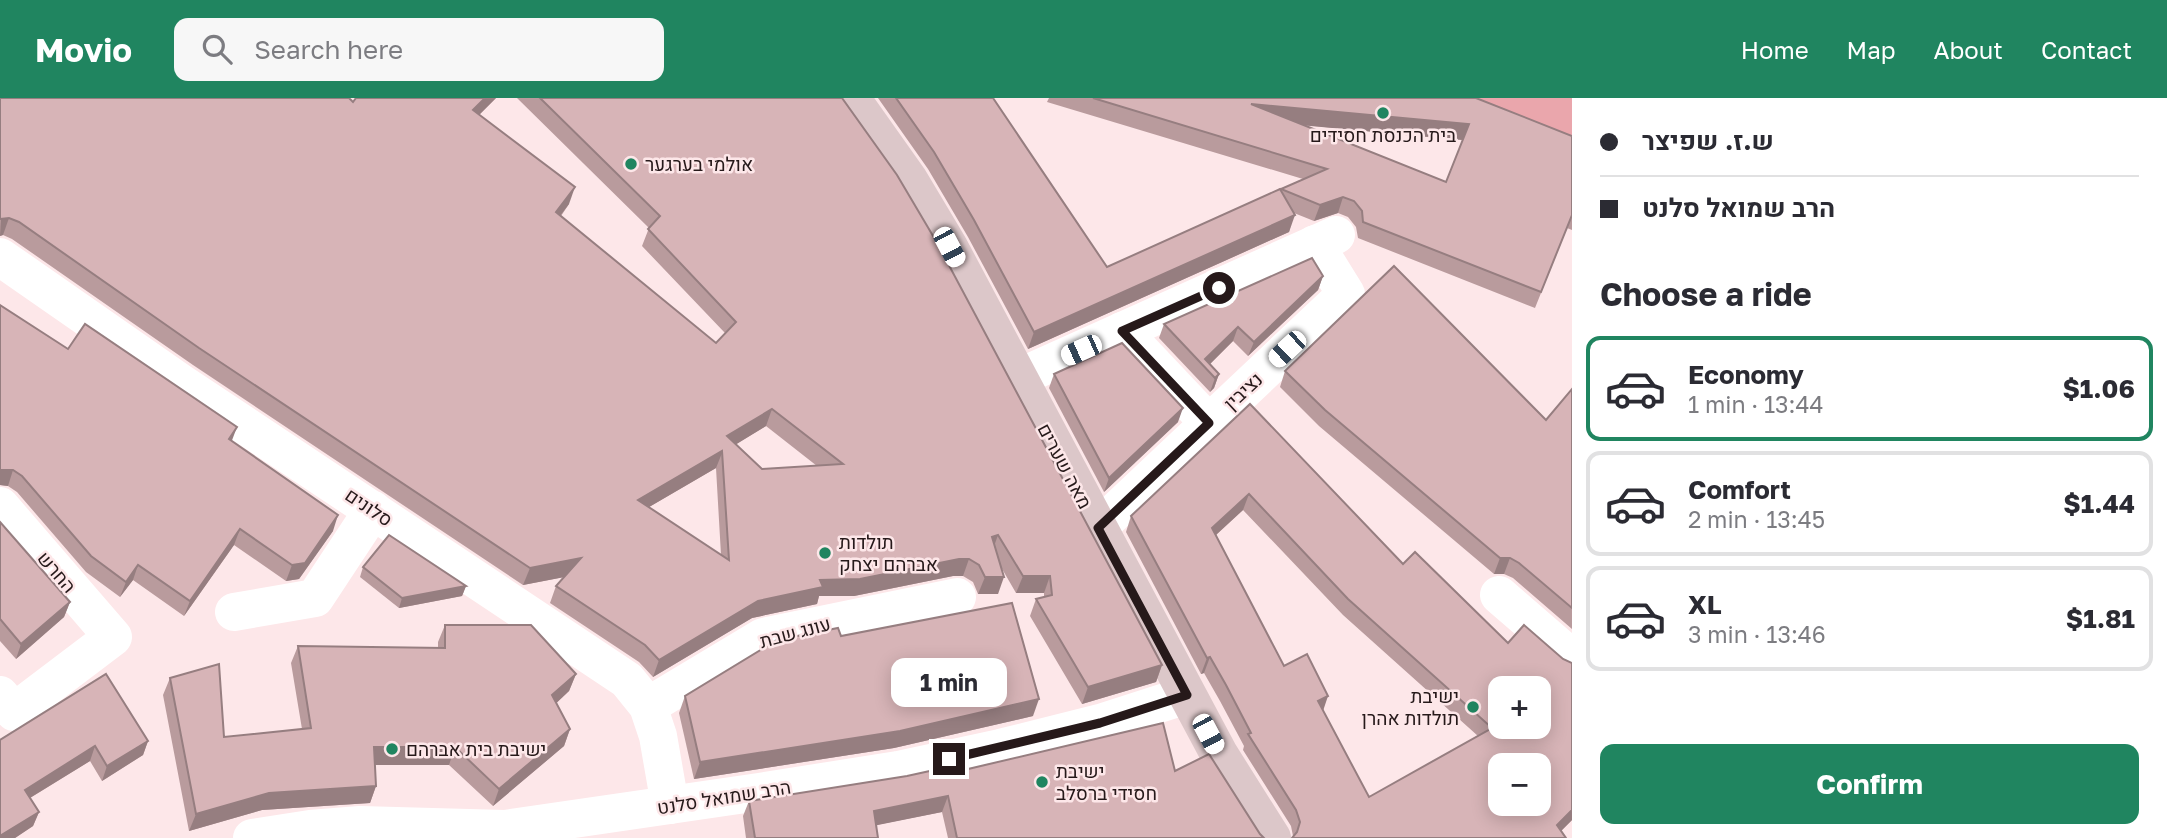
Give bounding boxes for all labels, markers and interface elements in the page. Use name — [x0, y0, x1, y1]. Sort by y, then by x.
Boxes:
search box — [174, 18, 664, 81]
text: Movio — [35, 30, 132, 69]
icon: search — [198, 30, 236, 68]
text: Search here — [254, 34, 403, 65]
text: Home — [1741, 35, 1809, 64]
text: Map — [1847, 35, 1896, 64]
text: About — [1934, 35, 2003, 64]
text: Contact — [2041, 35, 2132, 64]
marker: בית הכנסת חסידים — [1375, 105, 1391, 121]
place label: בית הכנסת חסידים — [1310, 123, 1456, 146]
text: ש.ז. שפיצר — [1642, 125, 1774, 156]
place label: אולמי בערגער — [645, 152, 753, 175]
marker: אולמי בערגער — [623, 156, 639, 172]
text: הרב שמואל סלנט — [1642, 192, 1835, 223]
car — [930, 224, 969, 270]
route start — [1203, 272, 1235, 304]
text: Choose a ride — [1600, 275, 1812, 313]
car — [1265, 327, 1310, 371]
car — [1058, 332, 1105, 368]
icon: car — [1604, 357, 1667, 420]
text: Economy — [1688, 359, 1804, 390]
street label: נציבין — [1219, 367, 1267, 414]
text: $1.06 — [2062, 373, 2135, 404]
text: 1 min · 13:44 — [1688, 390, 1824, 418]
street label: מאה שערים — [1033, 419, 1098, 512]
icon: car — [1604, 472, 1667, 535]
text: Comfort — [1688, 474, 1791, 505]
street label: סלונים — [341, 482, 397, 531]
text: $1.44 — [2063, 488, 2135, 519]
text: 2 min · 13:45 — [1688, 505, 1825, 533]
place label: תולדות אברהם יצחק — [839, 530, 938, 575]
marker: תולדות אברהם יצחק — [817, 545, 833, 561]
street label: החרש — [33, 546, 82, 597]
icon: car — [1604, 587, 1667, 650]
text: XL — [1688, 589, 1722, 620]
text: $1.81 — [2066, 603, 2135, 634]
street label: עונג שבת — [757, 611, 833, 652]
text: 3 min · 13:46 — [1688, 620, 1826, 648]
callout: 1 min — [891, 658, 1007, 706]
text: 1 min — [920, 668, 978, 696]
map controls — [1488, 676, 1551, 816]
button: + — [1488, 676, 1551, 739]
place label: ישיבת תולדות אהרן — [1362, 684, 1459, 729]
marker: ישיבת תולדות אהרן — [1465, 699, 1481, 715]
car — [1189, 711, 1228, 757]
place label: ישיבת בית אברהם — [406, 737, 546, 760]
marker: ישיבת בית אברהם — [384, 741, 400, 757]
route end — [933, 743, 965, 775]
button: Confirm — [1600, 744, 2139, 824]
button: − — [1488, 753, 1551, 816]
place label: ישיבת חסידי ברסלב — [1056, 759, 1157, 804]
marker: ישיבת חסידי ברסלב — [1034, 774, 1050, 790]
street label: הרב שמואל סלנט — [655, 775, 792, 818]

